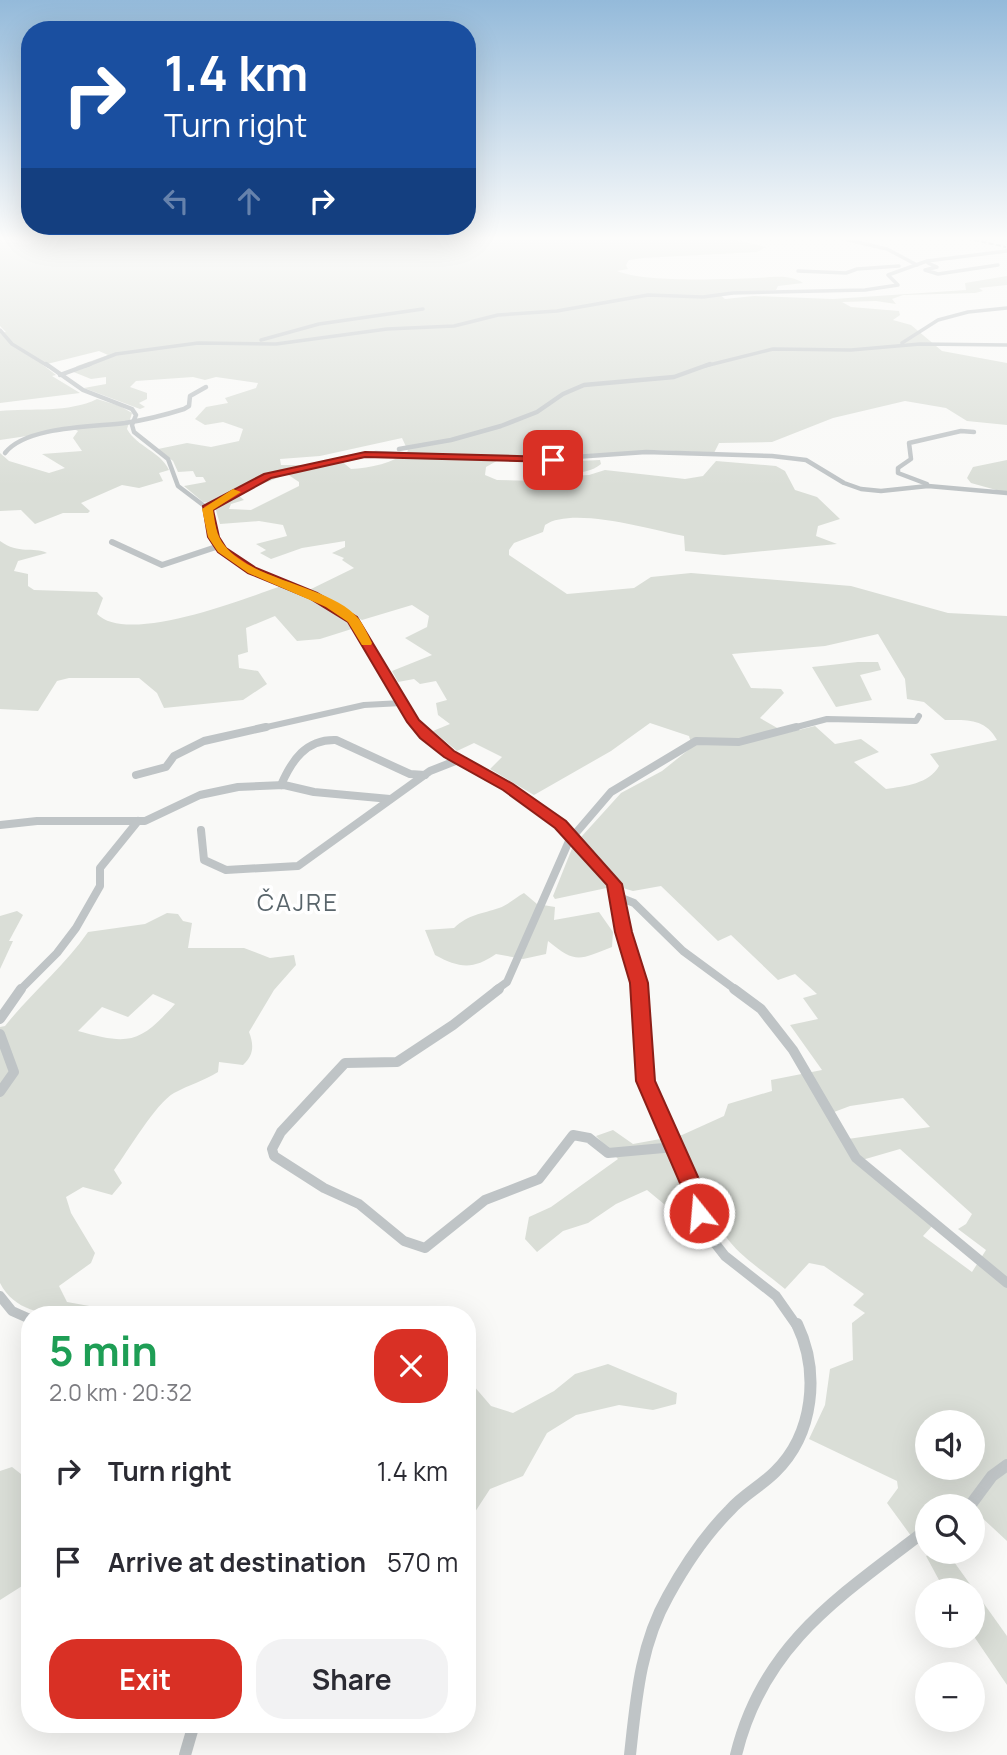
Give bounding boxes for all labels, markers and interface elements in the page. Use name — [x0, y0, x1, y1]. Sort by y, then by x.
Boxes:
text: 1.4 km — [164, 39, 308, 106]
icon: right — [49, 49, 140, 140]
text: Turn right — [164, 103, 307, 147]
icon: left — [157, 182, 195, 220]
icon: ahead — [230, 182, 268, 220]
icon: right — [303, 182, 341, 220]
pin — [523, 430, 583, 490]
icon: arrive — [534, 441, 572, 479]
district label: ČAJRE — [257, 885, 339, 918]
position arrow — [662, 1176, 736, 1250]
text: 5 min — [49, 1321, 158, 1379]
button: close — [374, 1329, 448, 1403]
text: 2.0 km · 20:32 — [49, 1376, 192, 1408]
map controls — [915, 1410, 985, 1732]
button: sound — [915, 1410, 985, 1480]
icon: right — [49, 1452, 87, 1490]
text: Turn right — [108, 1453, 232, 1489]
text: 1.4 km — [377, 1453, 448, 1489]
button: search — [915, 1494, 985, 1564]
icon: arrive — [49, 1543, 87, 1581]
text: Arrive at destination — [108, 1544, 366, 1580]
text: 570 m — [387, 1544, 458, 1580]
button: + — [915, 1578, 985, 1648]
button: Exit — [49, 1639, 242, 1719]
button: Share — [256, 1639, 448, 1719]
button: − — [915, 1662, 985, 1732]

